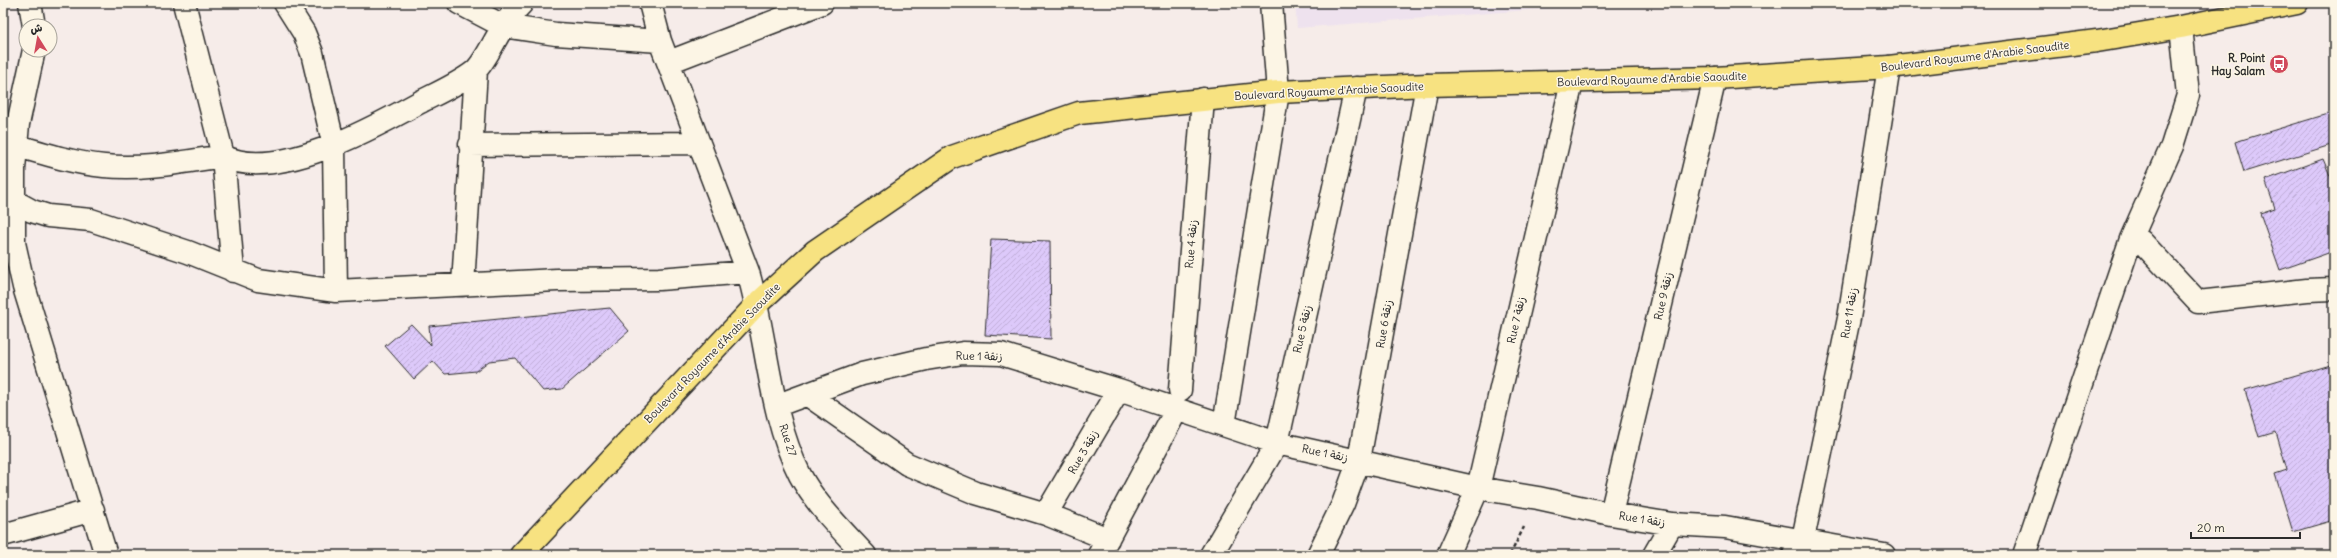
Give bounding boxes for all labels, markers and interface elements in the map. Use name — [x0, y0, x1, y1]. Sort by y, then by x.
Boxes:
north arrow — [18, 18, 58, 58]
text: ش — [29, 20, 43, 36]
street label: Boulevard Royaume d'Arabie Saoudite — [1880, 37, 2070, 75]
place label: R. Point Hay Salam — [2211, 51, 2265, 79]
bus stop icon: R. Point Hay Salam — [2268, 53, 2290, 75]
street label: Boulevard Royaume d'Arabie Saoudite — [1557, 69, 1747, 89]
street label: Boulevard Royaume d'Arabie Saoudite — [1234, 79, 1424, 103]
street label: Rue 4 زنقة — [1182, 219, 1200, 269]
street label: Rue 9 زنقة — [1651, 271, 1675, 321]
street label: Boulevard Royaume d'Arabie Saoudite — [641, 280, 783, 426]
street label: Rue 11 زنقة — [1838, 287, 1860, 339]
street label: Rue 7 زنقة — [1504, 295, 1528, 345]
street label: Rue 6 زنقة — [1373, 299, 1395, 349]
street label: Rue 5 زنقة — [1290, 304, 1314, 354]
street label: Rue 1 زنقة — [955, 349, 1003, 363]
street label: Rue 27 — [776, 422, 800, 459]
street label: Rue 3 زنقة — [1065, 427, 1101, 477]
street label: Rue 1 زنقة — [1301, 441, 1349, 465]
street label: Rue 1 زنقة — [1618, 508, 1666, 530]
scale bar — [2191, 514, 2300, 540]
text: 20 m — [2197, 520, 2225, 535]

